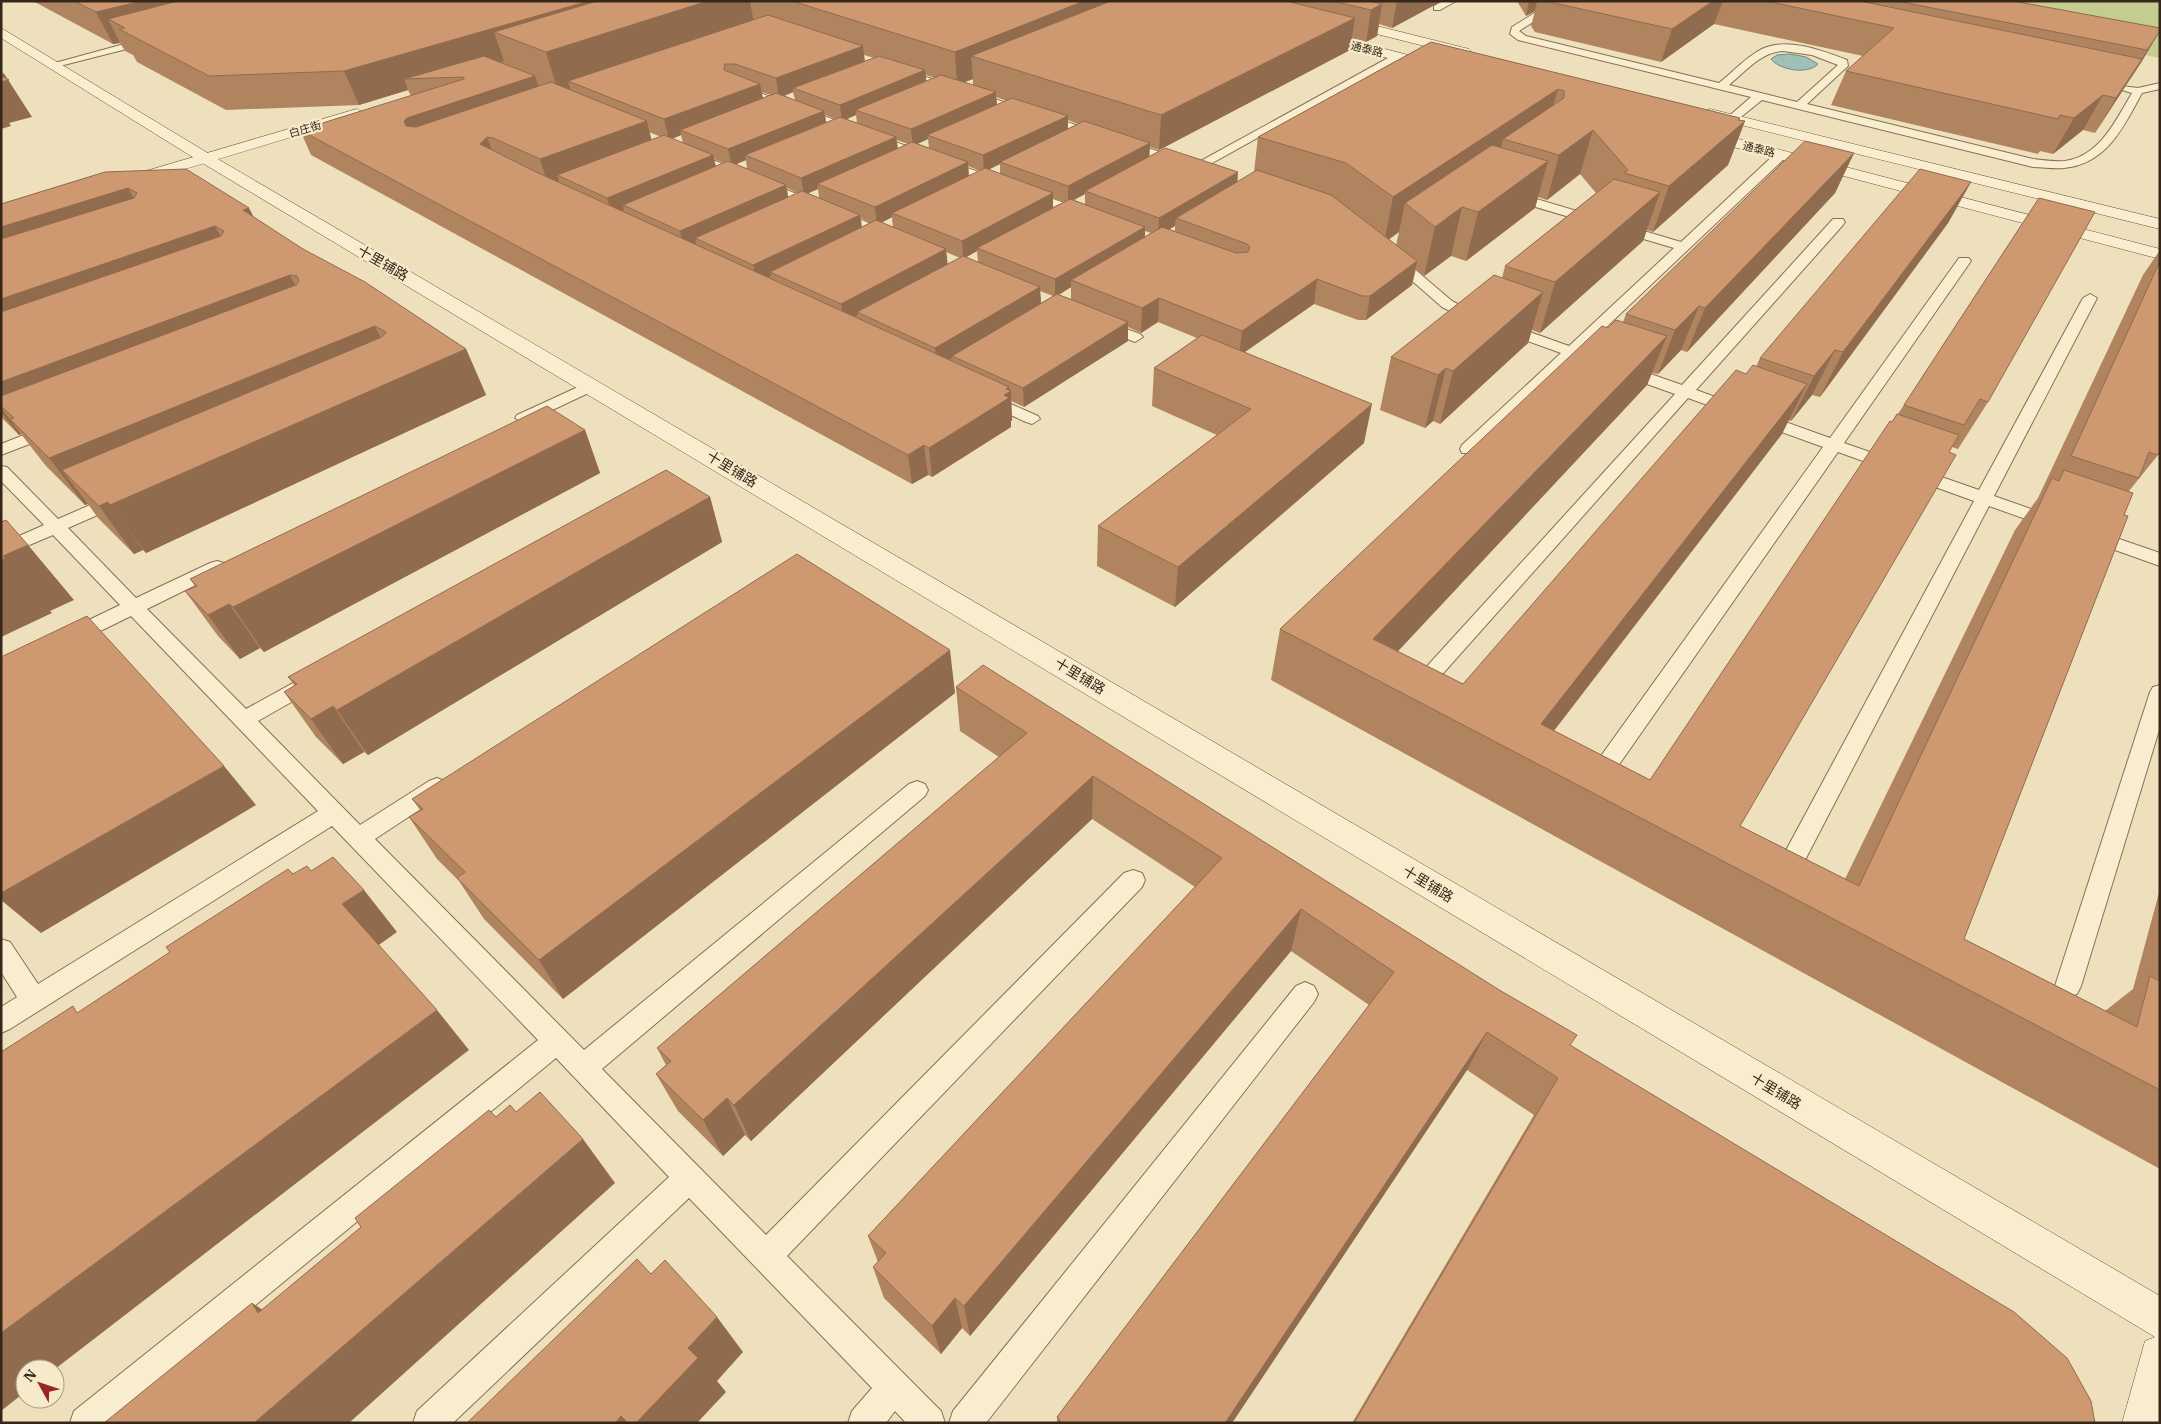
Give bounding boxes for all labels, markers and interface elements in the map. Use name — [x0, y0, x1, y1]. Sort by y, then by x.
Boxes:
street label: 通泰路 — [1349, 38, 1385, 60]
street label: 白庄街 — [287, 118, 323, 140]
street label: 通泰路 — [1741, 138, 1777, 160]
street label: 十里铺路 — [354, 241, 412, 285]
street label: 十里铺路 — [703, 447, 761, 491]
street label: 十里铺路 — [1051, 654, 1109, 698]
street label: 十里铺路 — [1399, 862, 1457, 906]
street label: 十里铺路 — [1747, 1069, 1805, 1113]
north arrow — [15, 1359, 65, 1409]
text: N — [20, 1366, 40, 1386]

